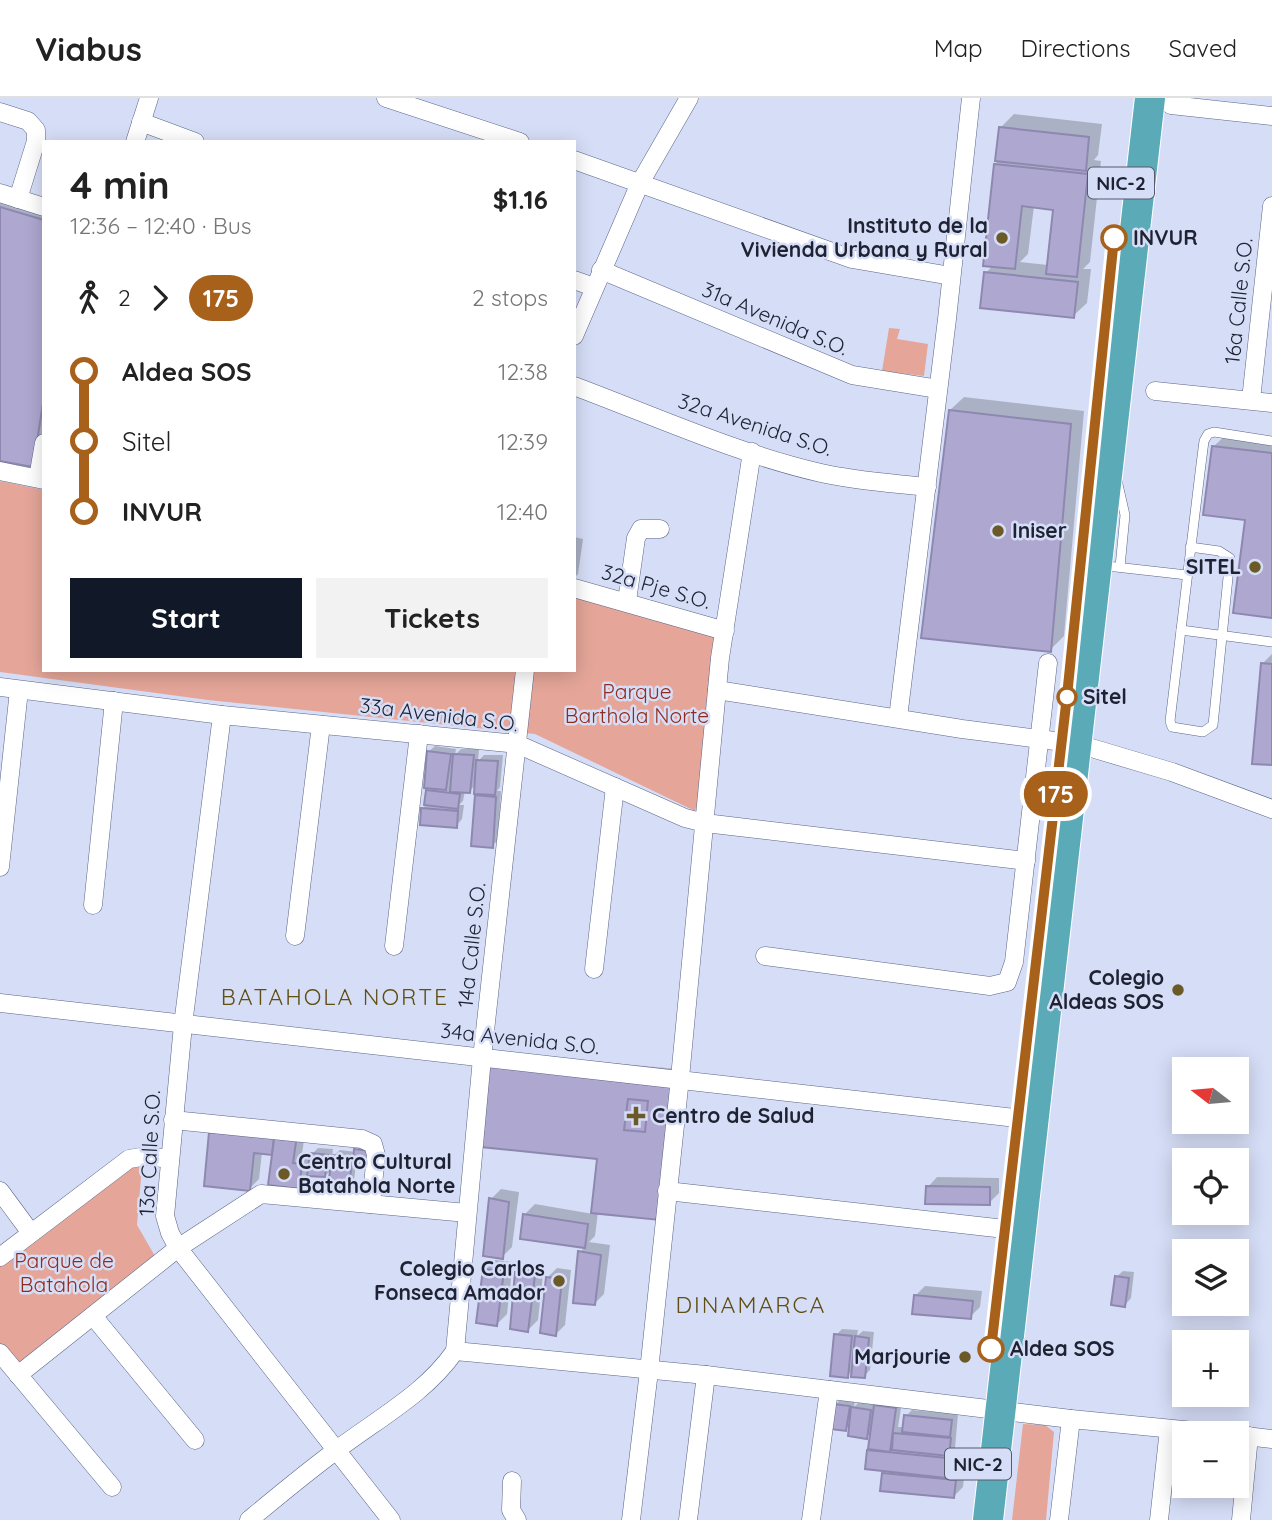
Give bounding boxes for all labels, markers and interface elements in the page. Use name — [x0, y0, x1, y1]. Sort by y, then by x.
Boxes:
text: Viabus — [35, 28, 142, 69]
text: Map — [934, 33, 983, 63]
text: Directions — [1021, 33, 1131, 63]
text: Saved — [1169, 33, 1237, 63]
text: 4 min — [70, 161, 170, 209]
road number: NIC-2 — [1088, 167, 1154, 198]
text: $1.16 — [493, 183, 548, 216]
text: 12:36 – 12:40 · Bus — [70, 211, 252, 240]
place label: Instituto de la Vivienda Urbana y Rural — [741, 212, 988, 262]
place label: INVUR — [1133, 224, 1198, 250]
marker: INVUR — [1101, 225, 1127, 251]
marker: Instituto de la Vivienda Urbana y Rural — [994, 230, 1010, 246]
street label: 16a Calle S.O. — [1218, 237, 1258, 365]
street label: 31a Avenida S.O. — [698, 276, 852, 361]
icon: walk — [70, 279, 108, 317]
icon: forward — [141, 279, 179, 317]
text: 2 — [118, 283, 131, 312]
text: 175 — [203, 283, 239, 313]
text: 2 stops — [472, 283, 548, 312]
text: Aldea SOS — [122, 355, 252, 388]
text: 12:38 — [498, 357, 548, 386]
street label: 32a Avenida S.O. — [675, 387, 836, 461]
text: Sitel — [122, 425, 172, 458]
text: 12:39 — [498, 427, 548, 456]
text: INVUR — [122, 495, 202, 528]
text: 12:40 — [497, 497, 548, 526]
place label: Iniser — [1012, 517, 1067, 543]
marker: Iniser — [990, 523, 1006, 539]
place label: SITEL — [1186, 553, 1241, 579]
street label: 32a Pje S.O. — [599, 558, 714, 614]
marker: SITEL — [1247, 559, 1263, 575]
button: Start — [70, 578, 302, 658]
button: Tickets — [316, 578, 548, 658]
park label: Parque Barthola Norte — [565, 678, 709, 728]
place label: Sitel — [1083, 683, 1127, 709]
marker: Sitel — [1057, 687, 1077, 707]
street label: 33a Avenida S.O. — [358, 691, 520, 737]
line badge: 175 — [1016, 771, 1096, 817]
text: 175 — [1038, 779, 1074, 809]
street label: 14a Calle S.O. — [451, 881, 491, 1009]
place label: Colegio Aldeas SOS — [1049, 964, 1164, 1014]
district label: BATAHOLA NORTE — [221, 982, 449, 1011]
marker: Colegio Aldeas SOS — [1170, 982, 1186, 998]
street label: 34a Avenida S.O. — [439, 1017, 601, 1059]
north arrow — [1172, 1057, 1250, 1134]
map controls — [1172, 1057, 1249, 1498]
street label: 13a Calle S.O. — [133, 1089, 165, 1217]
place label: Centro de Salud — [652, 1102, 815, 1128]
marker: Centro de Salud — [626, 1106, 646, 1126]
place label: Centro Cultural Batahola Norte — [298, 1148, 455, 1198]
button: locate — [1172, 1148, 1249, 1225]
marker: Centro Cultural Batahola Norte — [276, 1166, 292, 1182]
button: layers — [1172, 1239, 1249, 1316]
park label: Parque de Batahola — [14, 1247, 114, 1297]
place label: Colegio Carlos Fonseca Amador — [374, 1255, 545, 1305]
marker: Colegio Carlos Fonseca Amador — [551, 1273, 567, 1289]
district label: DINAMARCA — [676, 1290, 826, 1319]
button: + — [1172, 1330, 1249, 1407]
place label: Aldea SOS — [1010, 1335, 1115, 1361]
marker: Aldea SOS — [978, 1336, 1004, 1362]
place label: Marjourie — [854, 1343, 951, 1369]
marker: Marjourie — [957, 1349, 973, 1365]
button: − — [1172, 1421, 1249, 1498]
road number: NIC-2 — [945, 1448, 1011, 1480]

